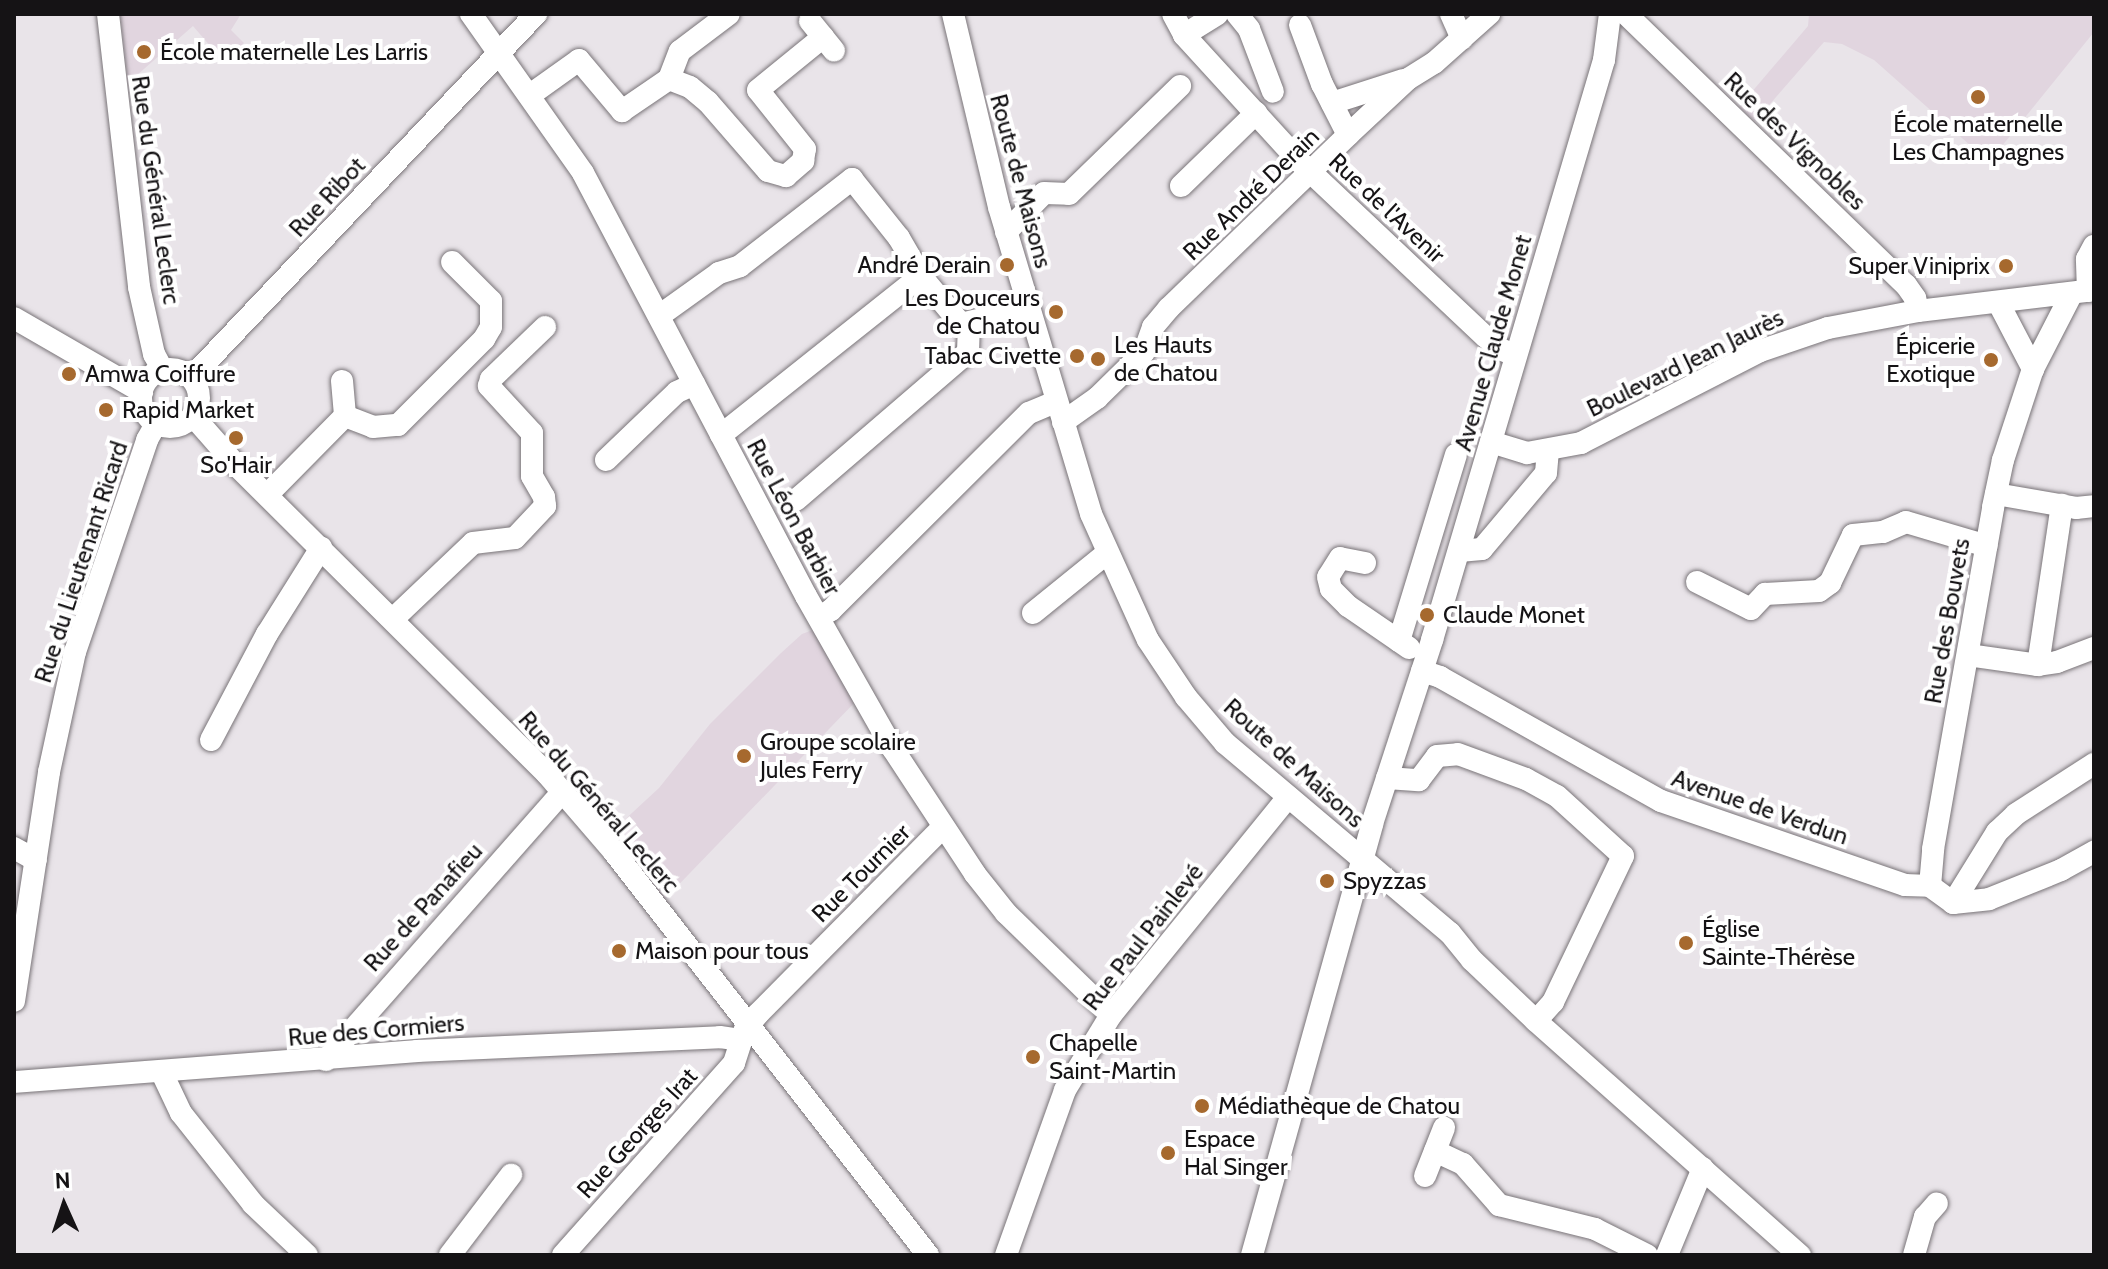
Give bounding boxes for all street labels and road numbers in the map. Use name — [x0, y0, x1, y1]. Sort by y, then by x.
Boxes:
street label: Rue des Vignobles — [1718, 66, 1872, 216]
street label: Rue du Général Leclerc — [126, 74, 186, 306]
street label: Route de Maisons — [984, 91, 1058, 271]
street label: Rue André Derain — [1177, 122, 1325, 266]
street label: Rue de l'Avenir — [1323, 147, 1451, 269]
street label: Rue Ribot — [283, 151, 371, 243]
street label: Avenue Claude Monet — [1448, 232, 1538, 454]
street label: Boulevard Jean Jaurès — [1582, 303, 1788, 423]
street label: Rue Léon Barbier — [741, 434, 847, 600]
street label: Rue du Lieutenant Ricard — [28, 438, 134, 686]
street label: Rue des Bouvets — [1918, 536, 1976, 706]
street label: Route de Maisons — [1218, 692, 1370, 834]
street label: Rue du Général Leclerc — [512, 705, 686, 899]
street label: Avenue de Verdun — [1668, 763, 1852, 851]
street label: Rue Tournier — [806, 818, 916, 928]
street label: Rue de Panafieu — [358, 837, 488, 977]
street label: Rue Paul Painlevé — [1077, 858, 1209, 1016]
street label: Rue des Cormiers — [287, 1008, 465, 1052]
street label: Rue Georges Irat — [571, 1062, 703, 1204]

